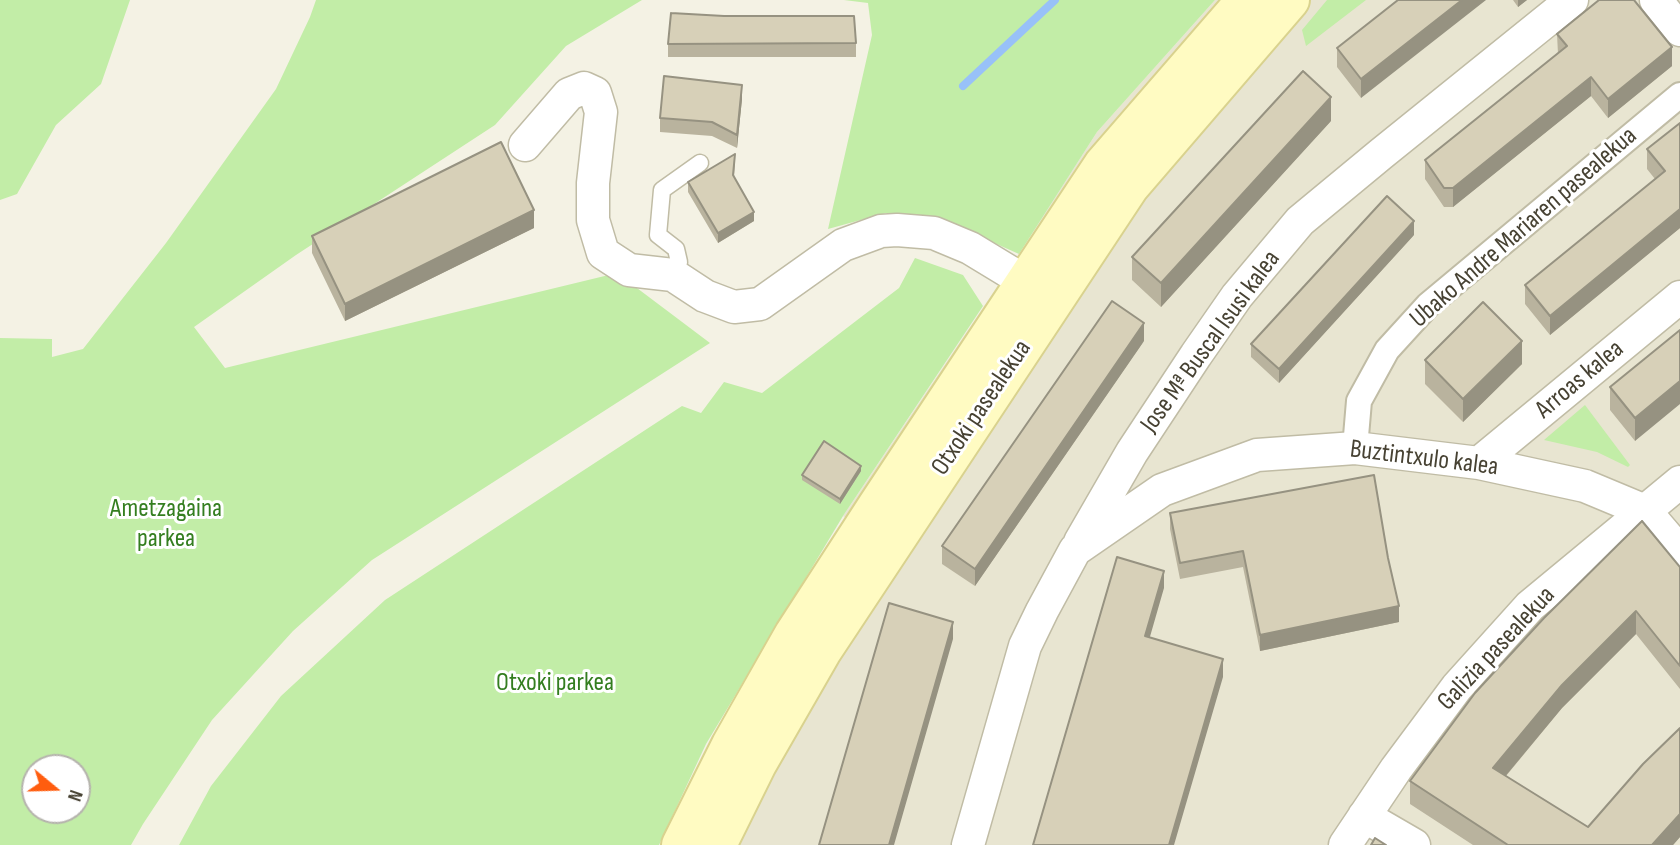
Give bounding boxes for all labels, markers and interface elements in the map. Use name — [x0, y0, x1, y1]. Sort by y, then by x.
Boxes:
street label: Ubako Andre Mariaren pasealekua — [1404, 121, 1644, 335]
street label: Jose Mª Buscal Isusi kalea — [1135, 245, 1287, 439]
street label: Otxoki pasealekua — [925, 334, 1039, 482]
street label: Arroas kalea — [1530, 334, 1630, 426]
street label: Buztintxulo kalea — [1348, 434, 1500, 484]
park label: Ametzagaina parkea — [110, 493, 222, 554]
street label: Galizia pasealekua — [1432, 581, 1562, 717]
park label: Otxoki parkea — [496, 667, 614, 699]
north arrow — [21, 754, 91, 824]
text: N — [62, 787, 87, 804]

